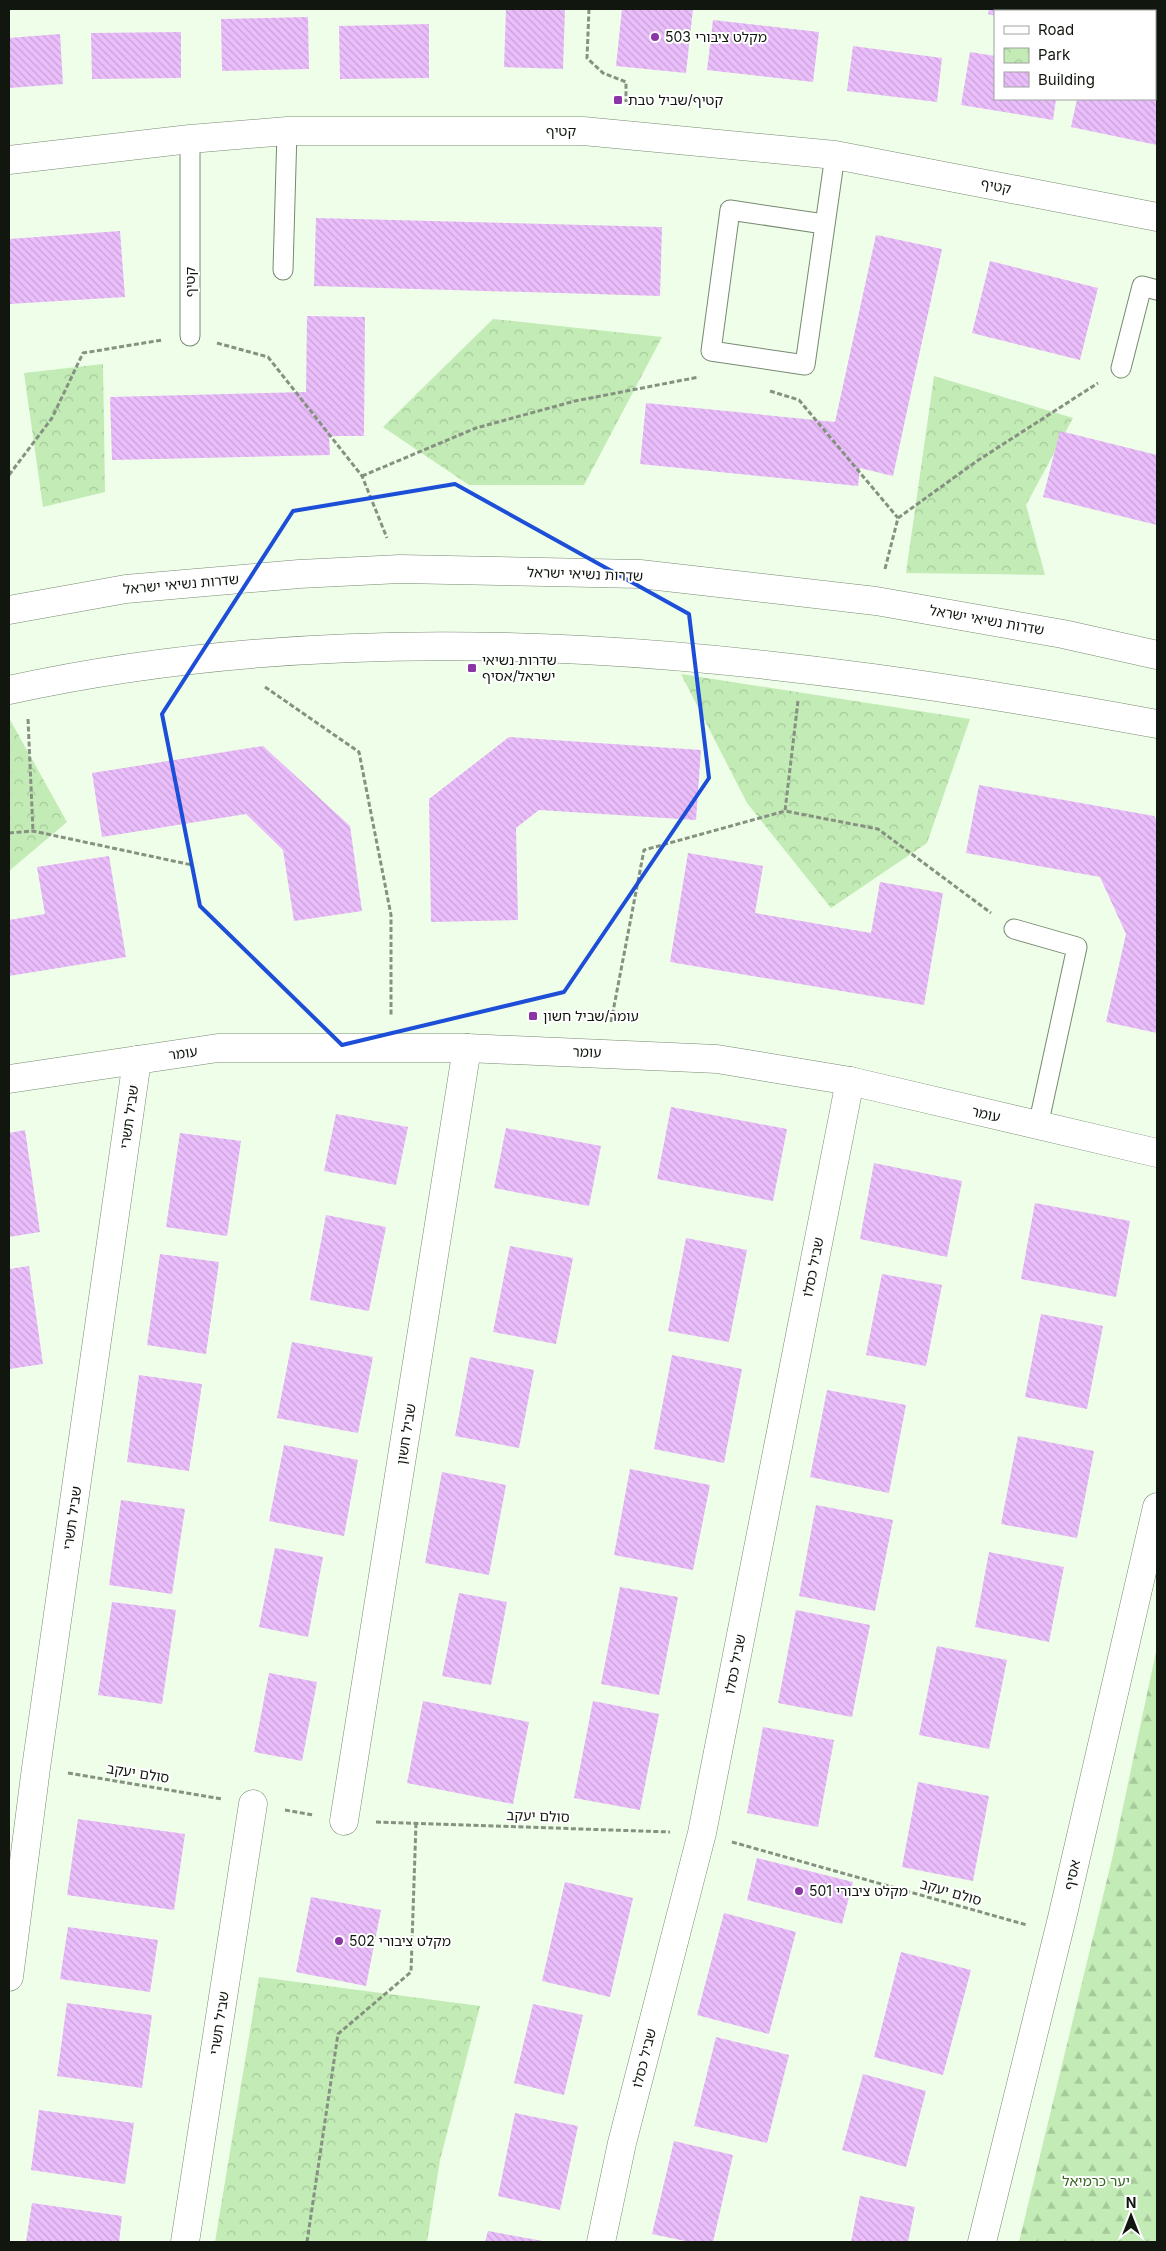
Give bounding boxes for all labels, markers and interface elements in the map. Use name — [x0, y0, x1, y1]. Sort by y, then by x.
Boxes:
legend — [994, 10, 1156, 100]
text: Road — [1038, 20, 1074, 39]
place label: מקלט ציבורי 503 — [665, 28, 767, 45]
marker: מקלט ציבורי 503 — [649, 31, 661, 43]
text: Park — [1038, 45, 1071, 64]
text: Building — [1038, 70, 1095, 89]
place label: קטיף/שביל טבת — [628, 91, 723, 108]
marker: קטיף/שביל טבת — [612, 94, 624, 106]
street label: קטיף — [546, 122, 576, 139]
street label: קטיף — [980, 174, 1013, 197]
street label: קטיף — [181, 267, 198, 297]
street label: שדרות נשיאי ישראל — [527, 563, 643, 584]
street label: שדרות נשיאי ישראל — [122, 570, 240, 597]
street label: שדרות נשיאי ישראל — [928, 601, 1046, 638]
place label: שדרות נשיאי ישראל/אסיף — [482, 651, 557, 684]
marker: שדרות נשיאי ישראל/אסיף — [466, 662, 478, 674]
place label: עומר/שביל חשון — [543, 1007, 639, 1024]
marker: עומר/שביל חשון — [527, 1010, 539, 1022]
street label: עומר — [167, 1042, 199, 1063]
street label: עומר — [572, 1042, 602, 1061]
street label: שביל תשרי — [116, 1084, 141, 1150]
street label: עומר — [970, 1102, 1002, 1125]
street label: שביל כסלו — [798, 1235, 827, 1298]
street label: שביל חשון — [392, 1402, 419, 1466]
street label: שביל תשרי — [59, 1485, 84, 1551]
street label: שביל כסלו — [720, 1632, 749, 1695]
street label: סולם יעקב — [106, 1759, 171, 1786]
street label: סולם יעקב — [506, 1806, 570, 1825]
street label: אסיף — [1060, 1858, 1083, 1892]
street label: סולם יעקב — [918, 1875, 984, 1908]
place label: מקלט ציבורי 501 — [809, 1882, 908, 1899]
marker: מקלט ציבורי 501 — [793, 1885, 805, 1897]
place label: מקלט ציבורי 502 — [349, 1932, 451, 1949]
marker: מקלט ציבורי 502 — [333, 1935, 345, 1947]
street label: שביל תשרי — [205, 1990, 232, 2056]
street label: שביל כסלו — [628, 2026, 659, 2089]
park label: יער כרמיאל — [1062, 2172, 1130, 2189]
north arrow — [1106, 2191, 1156, 2241]
text: N — [1126, 2194, 1136, 2211]

